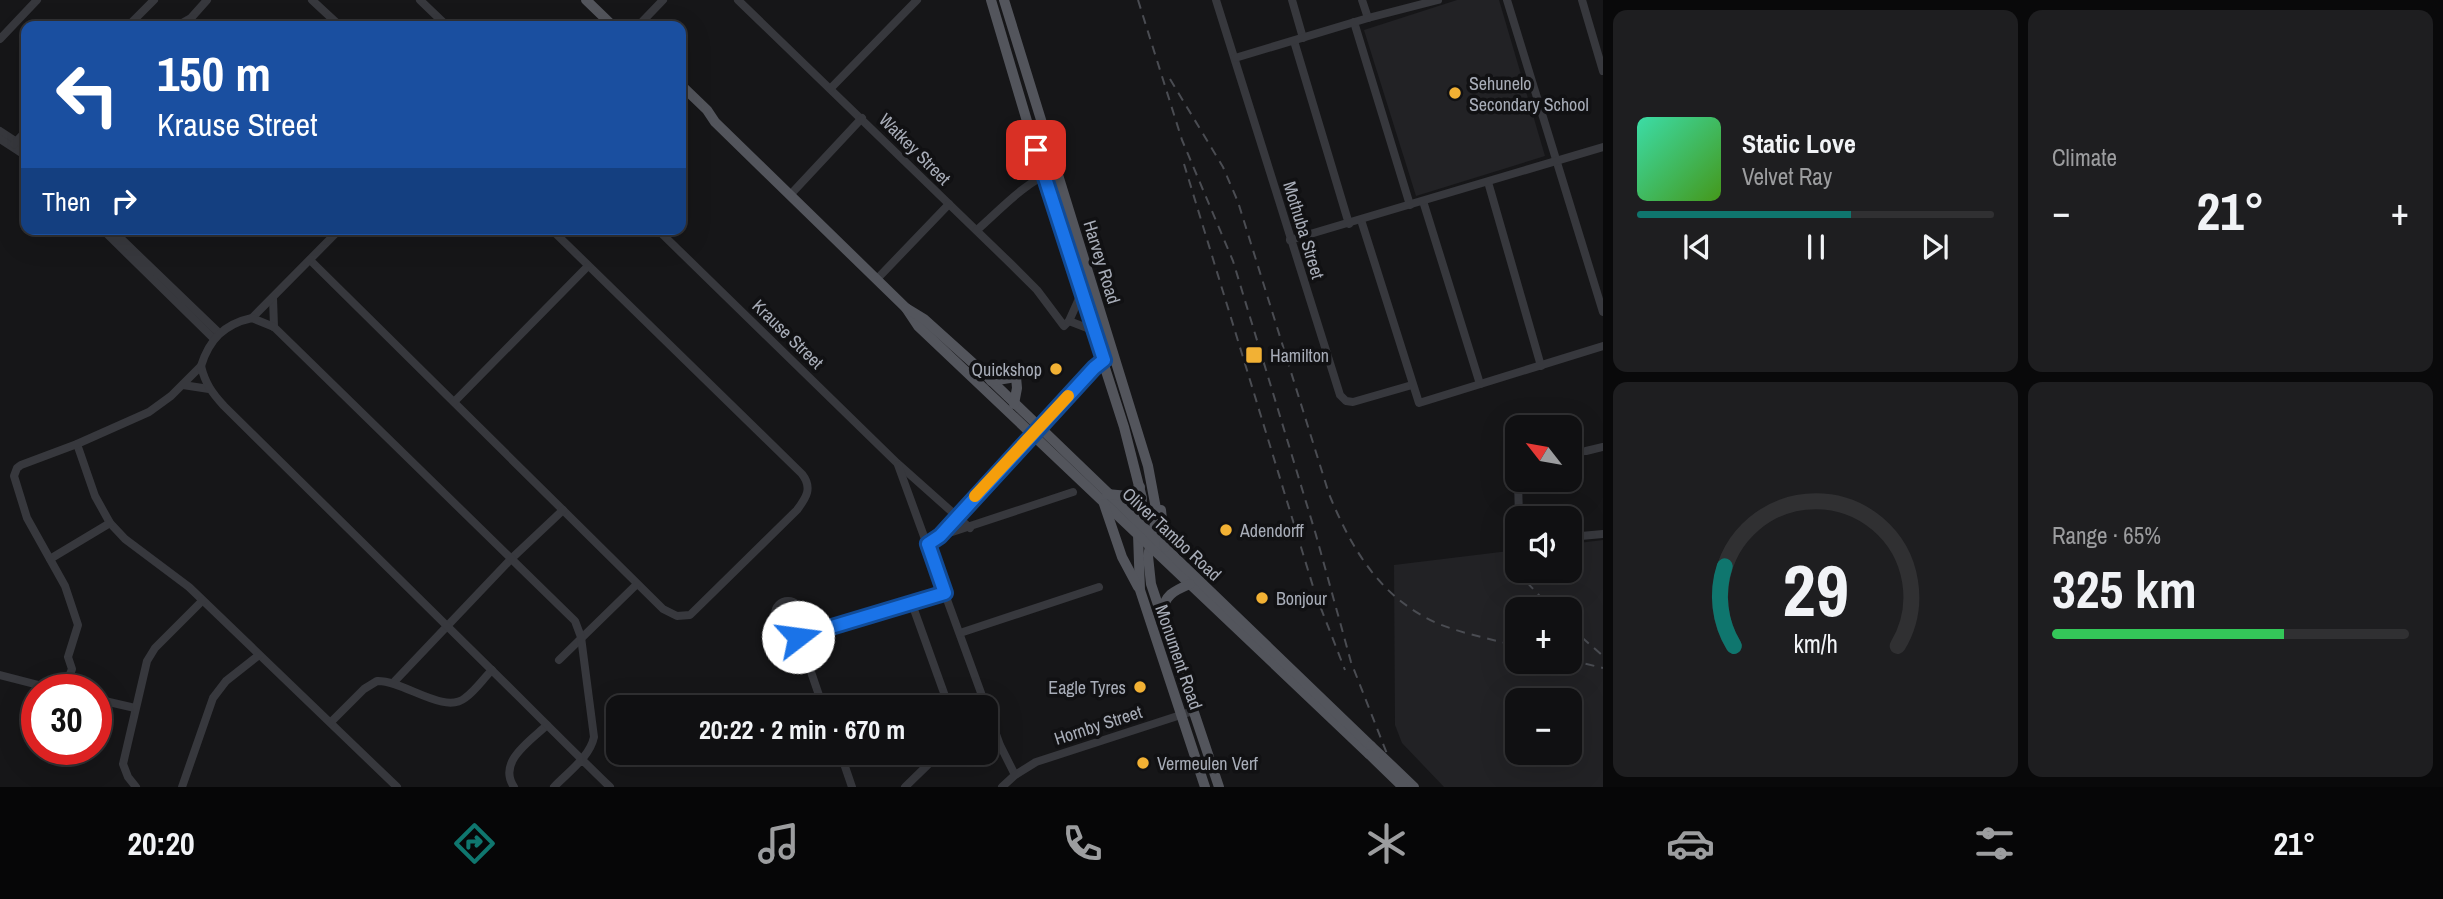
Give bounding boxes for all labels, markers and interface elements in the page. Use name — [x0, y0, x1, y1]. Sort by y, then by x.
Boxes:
text: 150 m — [157, 40, 271, 106]
icon: left — [42, 49, 133, 140]
place label: Sehunelo Secondary School — [1469, 71, 1589, 117]
marker: Sehunelo Secondary School — [1447, 85, 1463, 101]
text: Krause Street — [157, 103, 317, 146]
street label: Watkey Street — [874, 108, 956, 190]
pin — [1006, 120, 1066, 180]
text: Static Love — [1742, 126, 1856, 161]
icon: arrive — [1017, 131, 1055, 169]
text: Climate — [2052, 142, 2117, 173]
text: Velvet Ray — [1742, 161, 1832, 192]
text: 21° — [2196, 176, 2265, 246]
street label: Mothuba Street — [1277, 178, 1331, 282]
icon: right — [105, 182, 143, 220]
text: Then — [42, 184, 91, 219]
text: − — [2052, 186, 2070, 237]
text: + — [2391, 186, 2409, 237]
street label: Harvey Road — [1077, 217, 1127, 307]
icon: previous — [1678, 228, 1716, 266]
icon: pause — [1797, 228, 1835, 266]
icon: next — [1916, 228, 1954, 266]
street label: Krause Street — [747, 294, 829, 374]
place label: Hamilton — [1270, 343, 1329, 368]
marker: Hamilton — [1244, 345, 1264, 365]
place label: Quickshop — [971, 357, 1042, 382]
marker: Quickshop — [1048, 361, 1064, 377]
north arrow — [1505, 415, 1582, 492]
map controls — [1505, 415, 1582, 765]
street label: Oliver Tambo Road — [1117, 481, 1227, 587]
button: sound — [1505, 506, 1582, 583]
place label: Adendorff — [1239, 518, 1304, 543]
text: Range · 65% — [2052, 520, 2161, 551]
marker: Adendorff — [1218, 522, 1234, 538]
text: 29 — [1782, 541, 1849, 639]
text: 325 km — [2052, 554, 2197, 624]
place label: Bonjour — [1276, 586, 1327, 611]
marker: Bonjour — [1254, 590, 1270, 606]
button: + — [1505, 597, 1582, 674]
position arrow — [761, 600, 835, 674]
street label: Monument Road — [1149, 601, 1209, 713]
text: km/h — [1793, 626, 1838, 660]
speed limit sign: 30 — [21, 674, 112, 765]
place label: Eagle Tyres — [1048, 675, 1126, 700]
marker: Eagle Tyres — [1132, 679, 1148, 695]
button: − — [1505, 688, 1582, 765]
street label: Hornby Street — [1051, 699, 1145, 751]
text: 20:22 · 2 min · 670 m — [699, 712, 905, 747]
place label: Vermeulen Verf — [1157, 751, 1259, 776]
marker: Vermeulen Verf — [1135, 755, 1151, 771]
icon: directions — [450, 819, 499, 868]
icon: music — [754, 819, 803, 868]
icon: phone — [1058, 819, 1107, 868]
icon: climate — [1362, 819, 1411, 868]
icon: car — [1666, 819, 1715, 868]
icon: filters — [1970, 819, 2019, 868]
text: 20:20 — [127, 822, 195, 865]
text: 21° — [2273, 822, 2315, 865]

